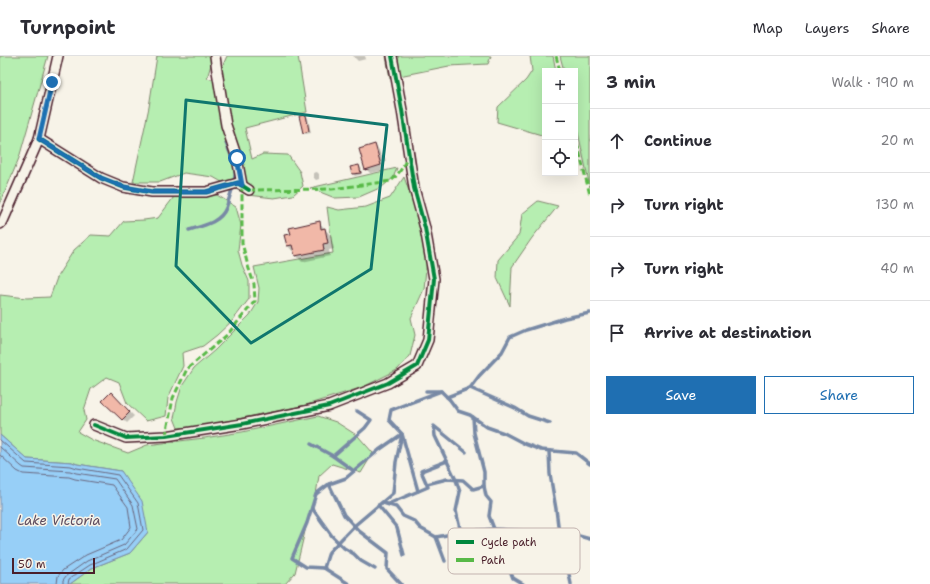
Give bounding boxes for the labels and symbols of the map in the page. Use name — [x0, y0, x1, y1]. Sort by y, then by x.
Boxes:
route end — [43, 73, 61, 91]
route start — [228, 149, 246, 167]
water label: Lake Victoria — [17, 512, 101, 529]
legend — [448, 528, 580, 574]
text: Cycle path — [481, 535, 537, 550]
text: Path — [481, 553, 505, 568]
scale bar — [12, 556, 95, 575]

